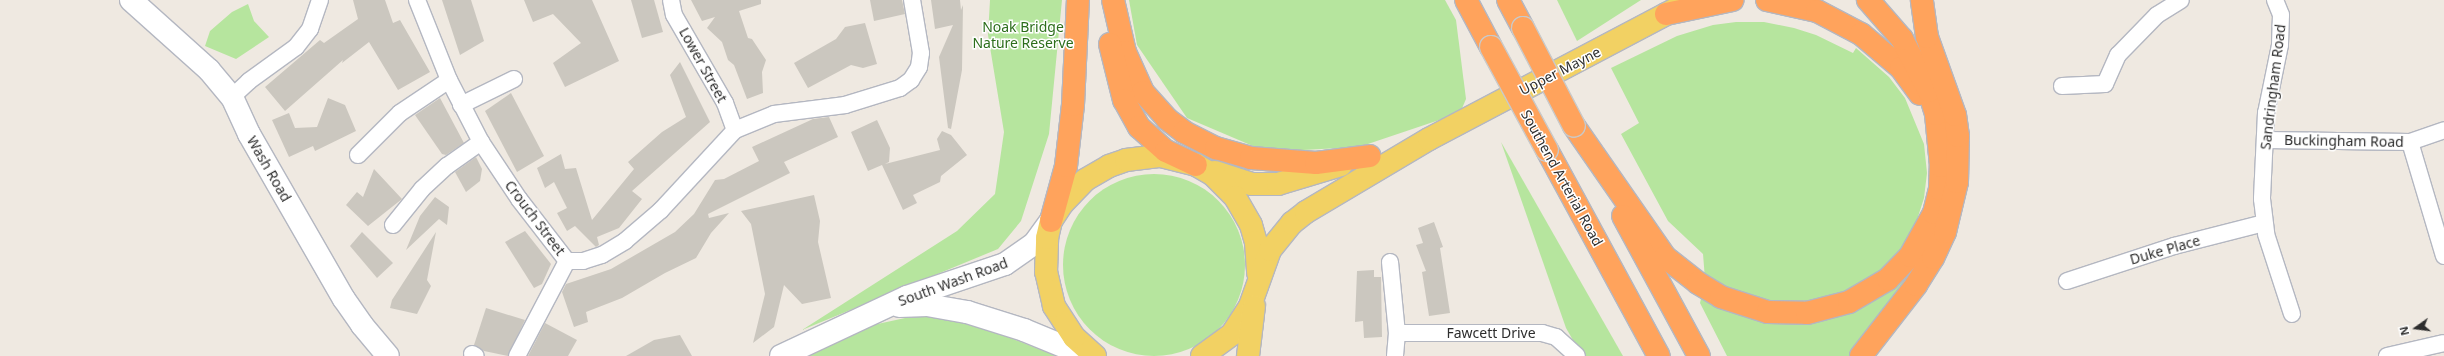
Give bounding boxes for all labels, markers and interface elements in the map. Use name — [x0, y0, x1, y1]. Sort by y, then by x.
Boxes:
park label: Noak Bridge Nature Reserve — [972, 19, 1074, 52]
street label: Sandringham Road — [2257, 23, 2289, 151]
street label: Lower Street — [676, 25, 730, 105]
street label: Upper Mayne — [1517, 43, 1603, 99]
street label: Southend Arterial Road — [1518, 107, 1606, 249]
street label: Buckingham Road — [2284, 132, 2404, 150]
street label: Wash Road — [243, 133, 295, 205]
street label: Crouch Street — [501, 177, 569, 259]
street label: Duke Place — [2128, 232, 2202, 268]
street label: South Wash Road — [896, 254, 1010, 310]
north arrow — [2396, 308, 2436, 348]
street label: Fawcett Drive — [1446, 325, 1536, 341]
text: N — [2396, 325, 2412, 337]

